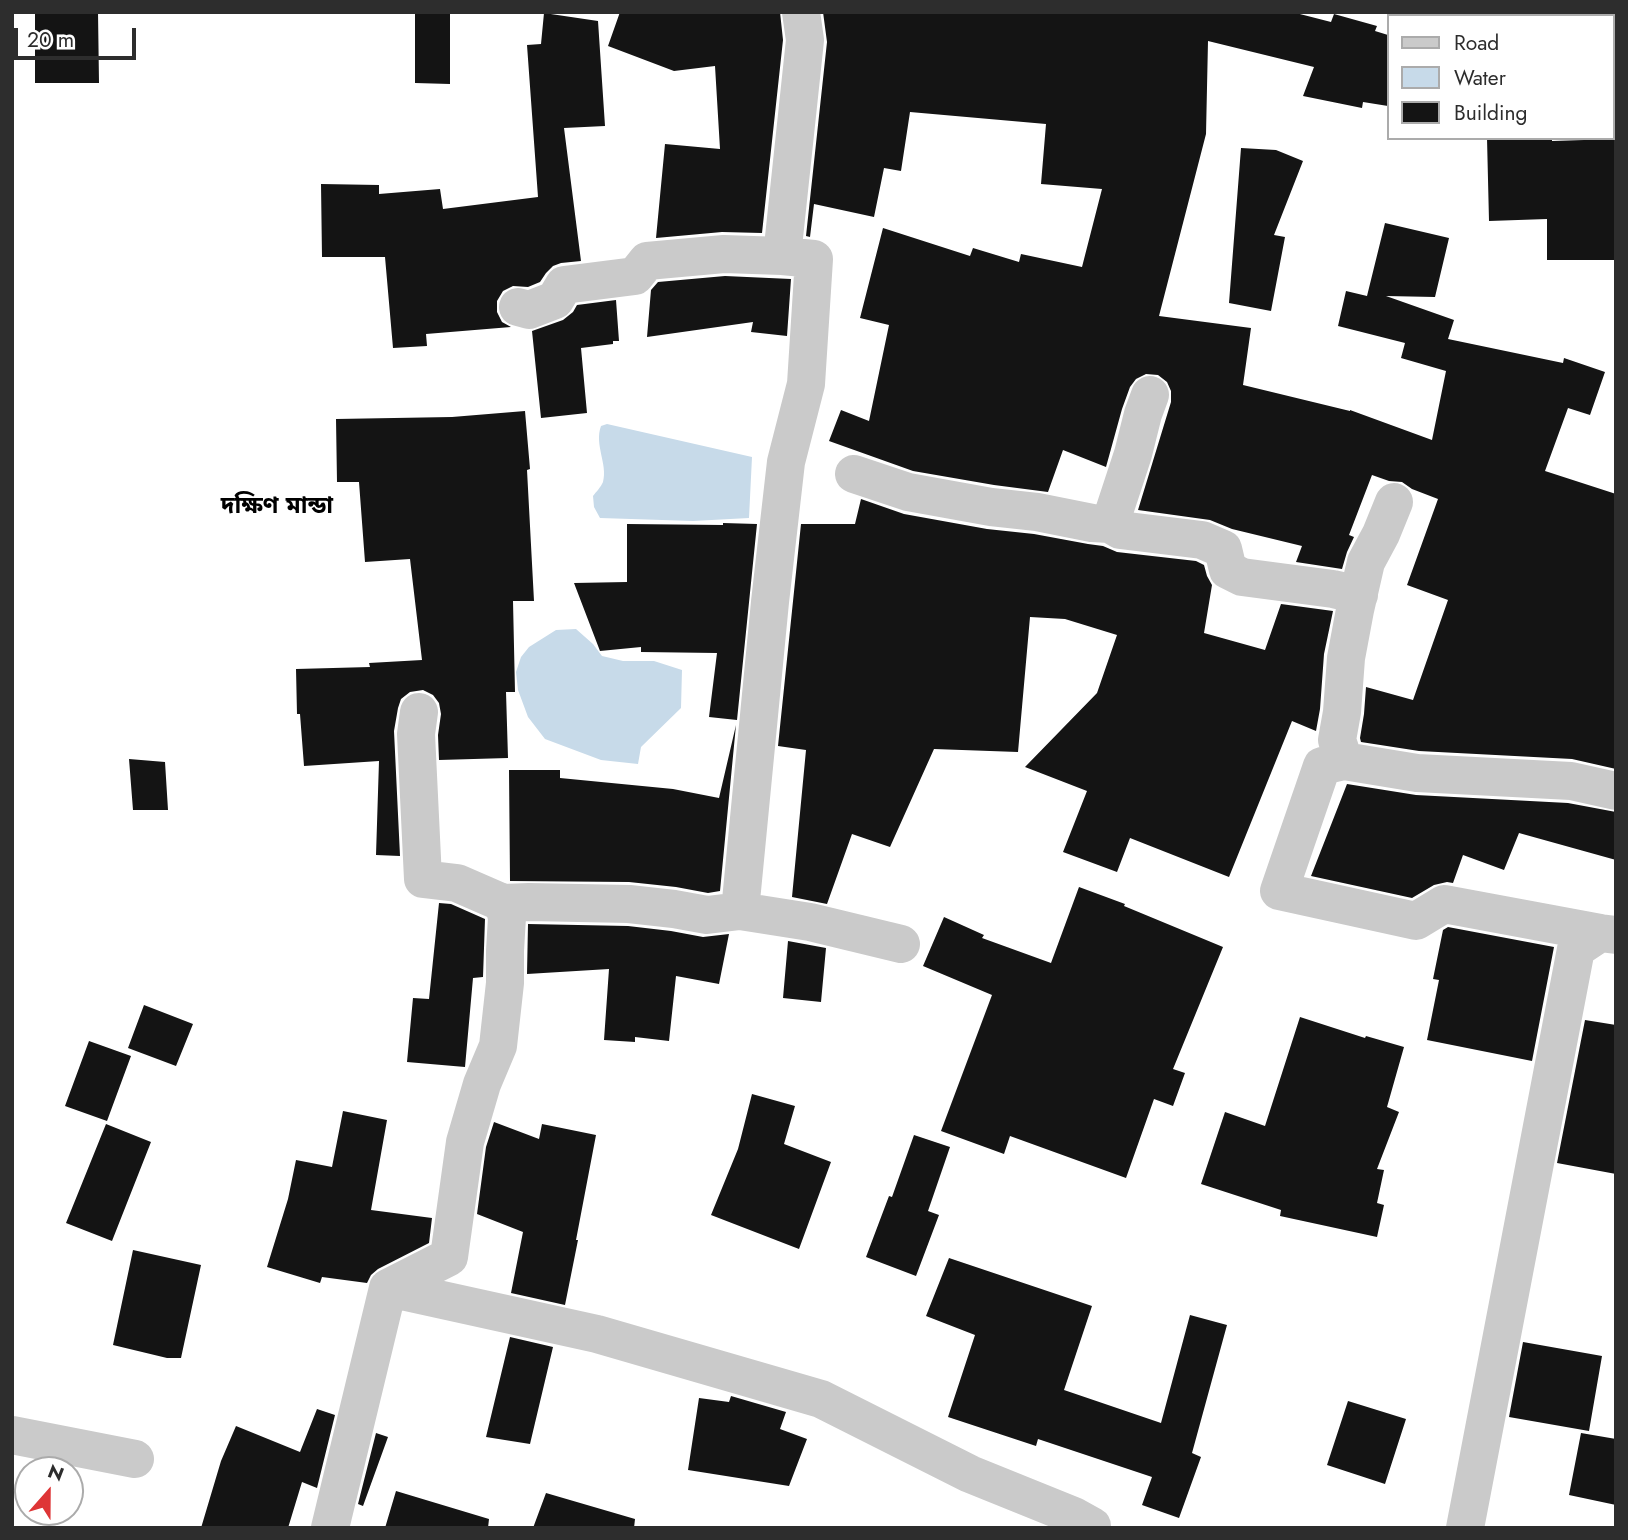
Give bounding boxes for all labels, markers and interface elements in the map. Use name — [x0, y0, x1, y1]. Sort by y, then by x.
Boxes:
scale bar — [18, 14, 140, 58]
legend — [1386, 14, 1614, 140]
text: 20 m — [27, 25, 74, 55]
text: Road — [1454, 28, 1499, 58]
text: Water — [1454, 63, 1506, 93]
text: Building — [1454, 98, 1527, 128]
district label: দক্ষিণ মান্ডা — [221, 493, 333, 521]
north arrow — [14, 1456, 84, 1526]
text: N — [44, 1457, 68, 1488]

